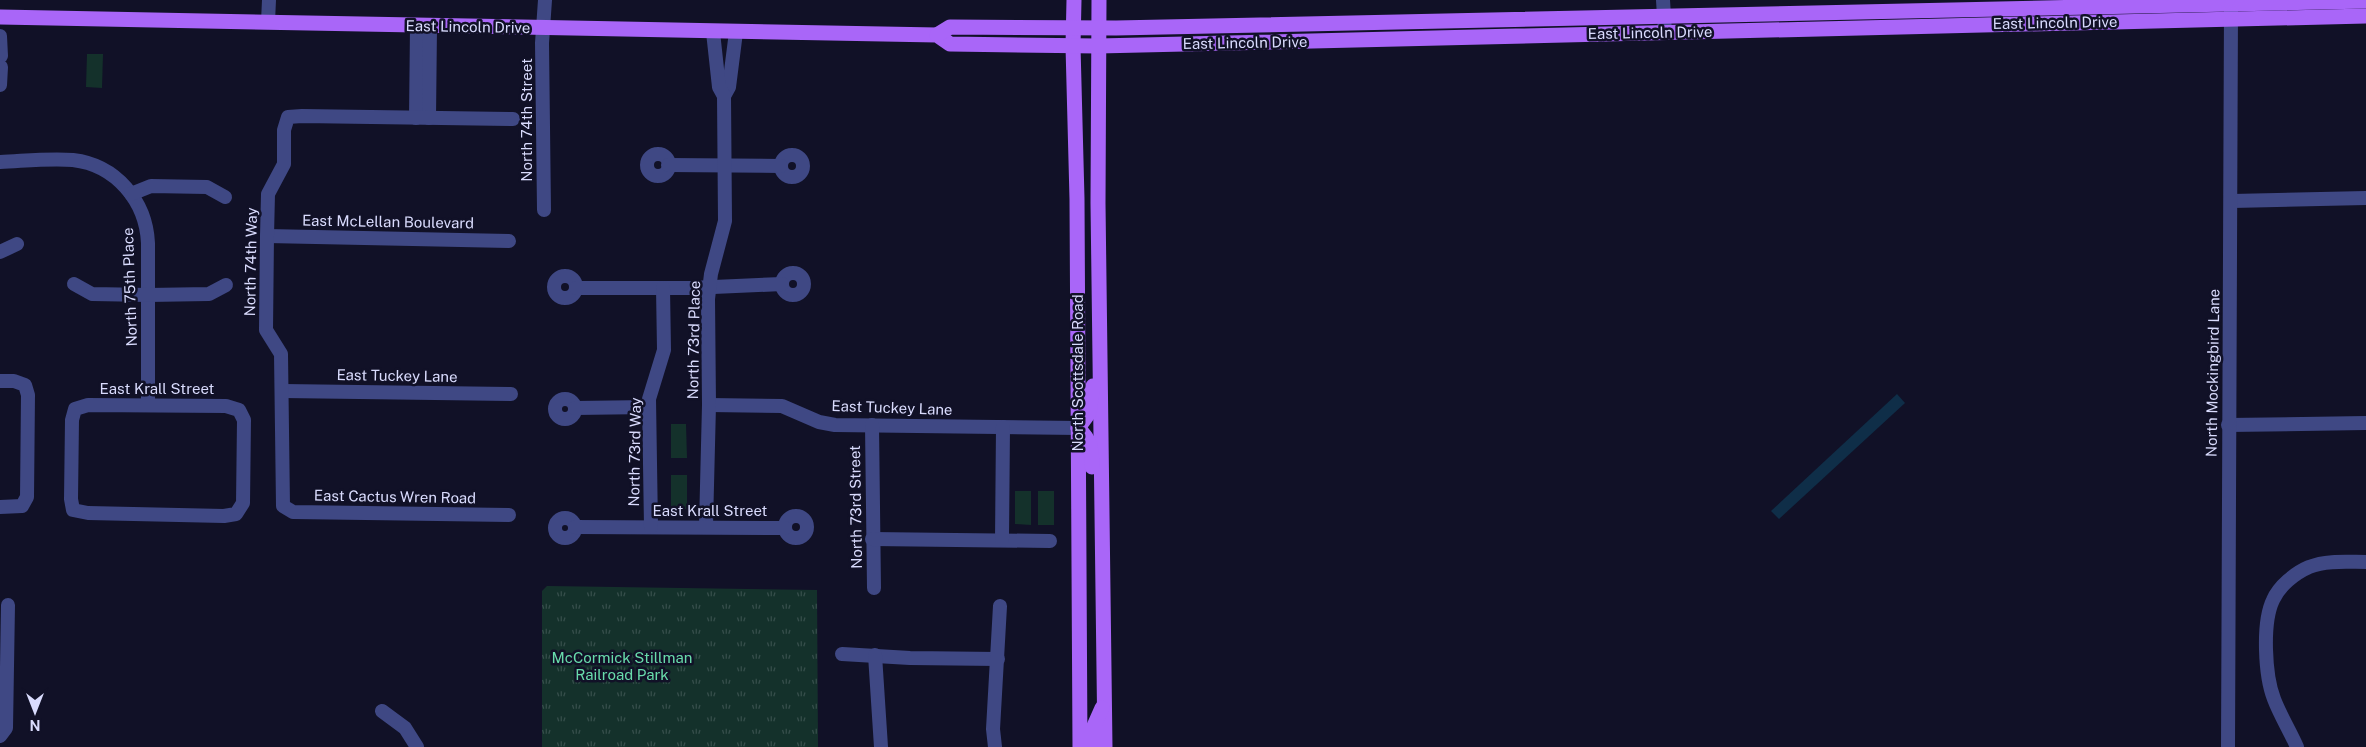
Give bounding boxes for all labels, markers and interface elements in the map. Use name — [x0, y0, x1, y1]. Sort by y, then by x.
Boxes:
street label: East Lincoln Drive — [1992, 13, 2117, 32]
street label: East Lincoln Drive — [406, 17, 531, 36]
street label: East Lincoln Drive — [1587, 23, 1712, 42]
street label: East Lincoln Drive — [1182, 33, 1307, 52]
street label: North 74th Street — [518, 58, 535, 182]
street label: North 74th Way — [241, 207, 260, 317]
street label: East McLellan Boulevard — [302, 211, 474, 232]
street label: North 75th Place — [119, 227, 140, 347]
street label: North 73rd Place — [684, 280, 703, 400]
street label: North Mockingbird Lane — [2203, 289, 2222, 457]
street label: North Scottsdale Road — [1069, 294, 1086, 452]
street label: East Tuckey Lane — [336, 366, 458, 385]
street label: East Krall Street — [100, 380, 215, 397]
street label: North 73rd Way — [625, 397, 644, 507]
street label: East Tuckey Lane — [831, 397, 953, 418]
street label: North 73rd Street — [846, 445, 865, 569]
street label: East Cactus Wren Road — [314, 487, 476, 506]
street label: East Krall Street — [653, 502, 768, 519]
park label: McCormick Stillman Railroad Park — [552, 649, 692, 683]
north arrow — [10, 687, 60, 737]
text: N — [30, 717, 40, 733]

